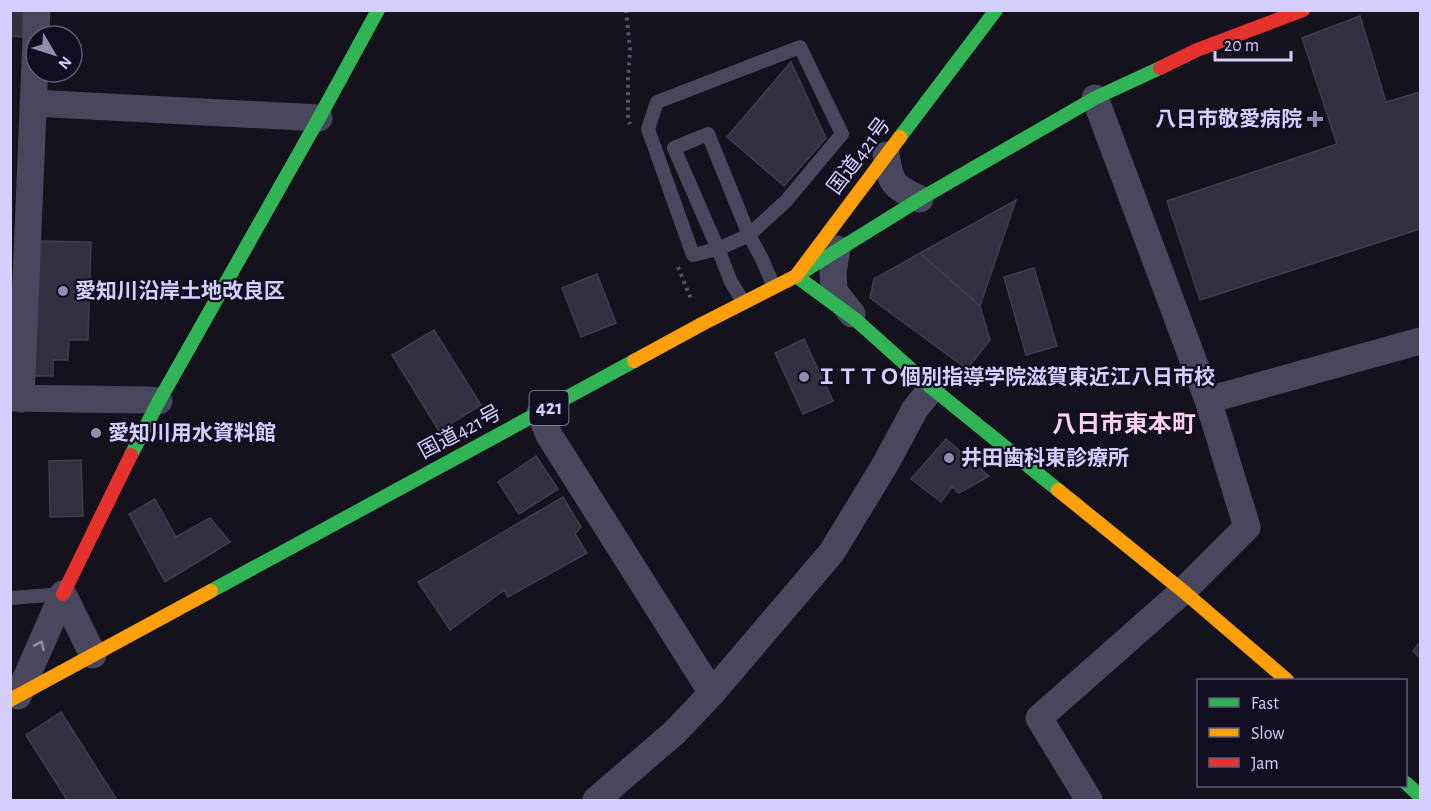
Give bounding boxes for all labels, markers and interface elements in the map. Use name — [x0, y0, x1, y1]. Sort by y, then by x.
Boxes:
north arrow — [24, 24, 84, 84]
scale bar — [1215, 24, 1292, 62]
text: 20 m — [1224, 37, 1259, 55]
text: N — [55, 53, 75, 72]
place label: 八日市敬愛病院 — [1155, 107, 1302, 130]
marker: 八日市敬愛病院 — [1306, 110, 1324, 128]
street label: 国道421号 — [823, 113, 894, 198]
place label: 愛知川沿岸土地改良区 — [75, 279, 285, 302]
marker: 愛知川沿岸土地改良区 — [56, 284, 70, 298]
place label: ＩＴＴＯ個別指導学院滋賀東近江八日市校 — [816, 365, 1215, 388]
marker: ＩＴＴＯ個別指導学院滋賀東近江八日市校 — [797, 370, 811, 384]
road number: 421 — [530, 391, 568, 425]
street label: 国道421号 — [415, 401, 505, 462]
district label: 八日市東本町 — [1052, 411, 1196, 437]
place label: 愛知川用水資料館 — [108, 421, 276, 444]
marker: 愛知川用水資料館 — [89, 426, 103, 440]
place label: 井田歯科東診療所 — [961, 446, 1129, 469]
marker: 井田歯科東診療所 — [942, 451, 956, 465]
one-way arrow — [33, 640, 45, 651]
legend — [1197, 679, 1407, 787]
text: Fast — [1251, 695, 1279, 713]
text: Slow — [1251, 725, 1284, 743]
text: Jam — [1251, 755, 1279, 773]

